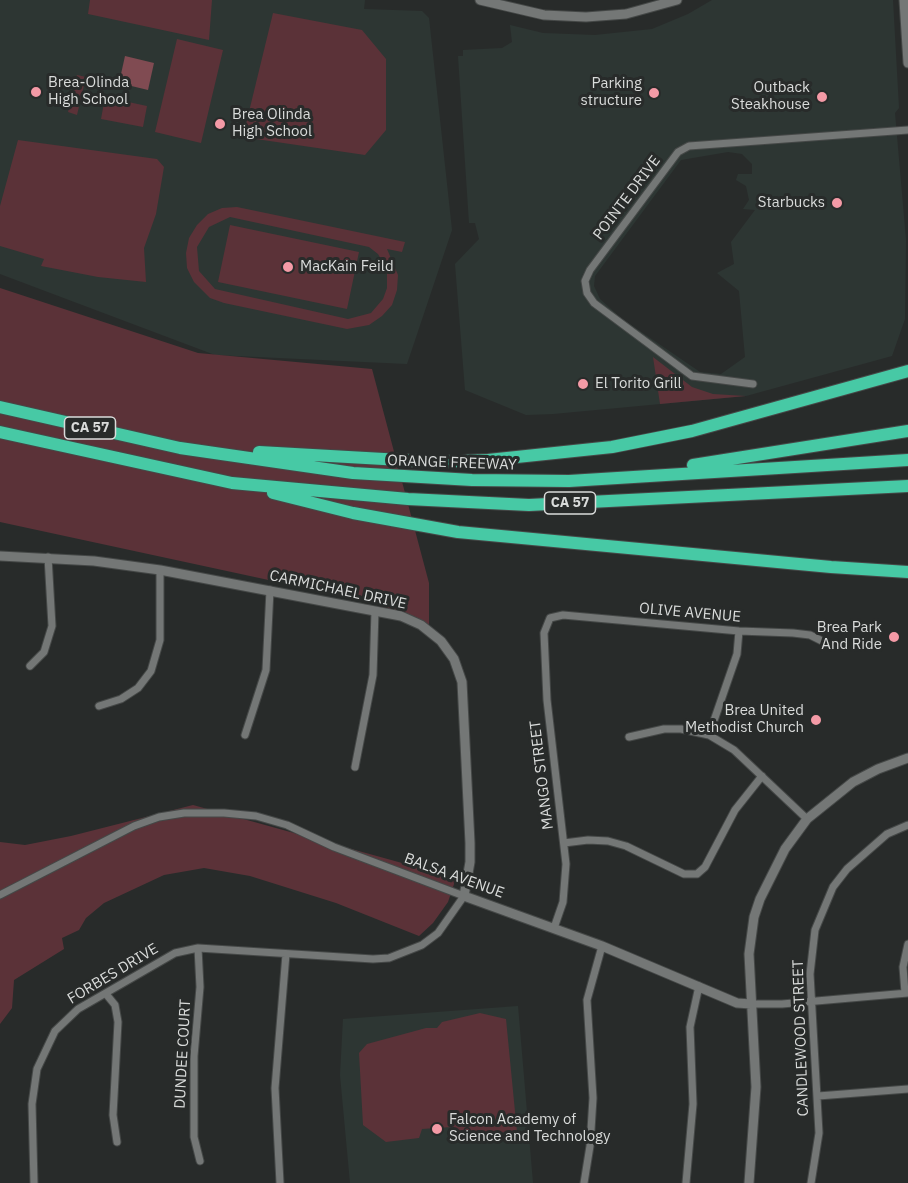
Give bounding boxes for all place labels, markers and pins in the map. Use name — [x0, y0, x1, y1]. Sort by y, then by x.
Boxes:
place label: Brea-Olinda High School — [48, 74, 129, 109]
place label: Parking structure — [581, 75, 642, 110]
place label: Outback Steakhouse — [731, 79, 810, 114]
marker: Brea-Olinda High School — [29, 85, 43, 99]
marker: Parking structure — [647, 86, 661, 100]
marker: Outback Steakhouse — [815, 90, 829, 104]
place label: Brea Olinda High School — [232, 106, 312, 141]
marker: Brea Olinda High School — [213, 117, 227, 131]
place label: Starbucks — [758, 194, 825, 212]
marker: Starbucks — [830, 196, 844, 210]
place label: MacKain Feild — [300, 258, 394, 276]
marker: MacKain Feild — [281, 260, 295, 274]
place label: El Torito Grill — [595, 375, 682, 393]
marker: El Torito Grill — [576, 377, 590, 391]
place label: Brea Park And Ride — [817, 619, 882, 654]
marker: Brea Park And Ride — [887, 630, 901, 644]
place label: Brea United Methodist Church — [685, 702, 804, 737]
marker: Brea United Methodist Church — [809, 713, 823, 727]
place label: Falcon Academy of Science and Technology — [449, 1111, 611, 1146]
marker: Falcon Academy of Science and Technology — [430, 1122, 444, 1136]

